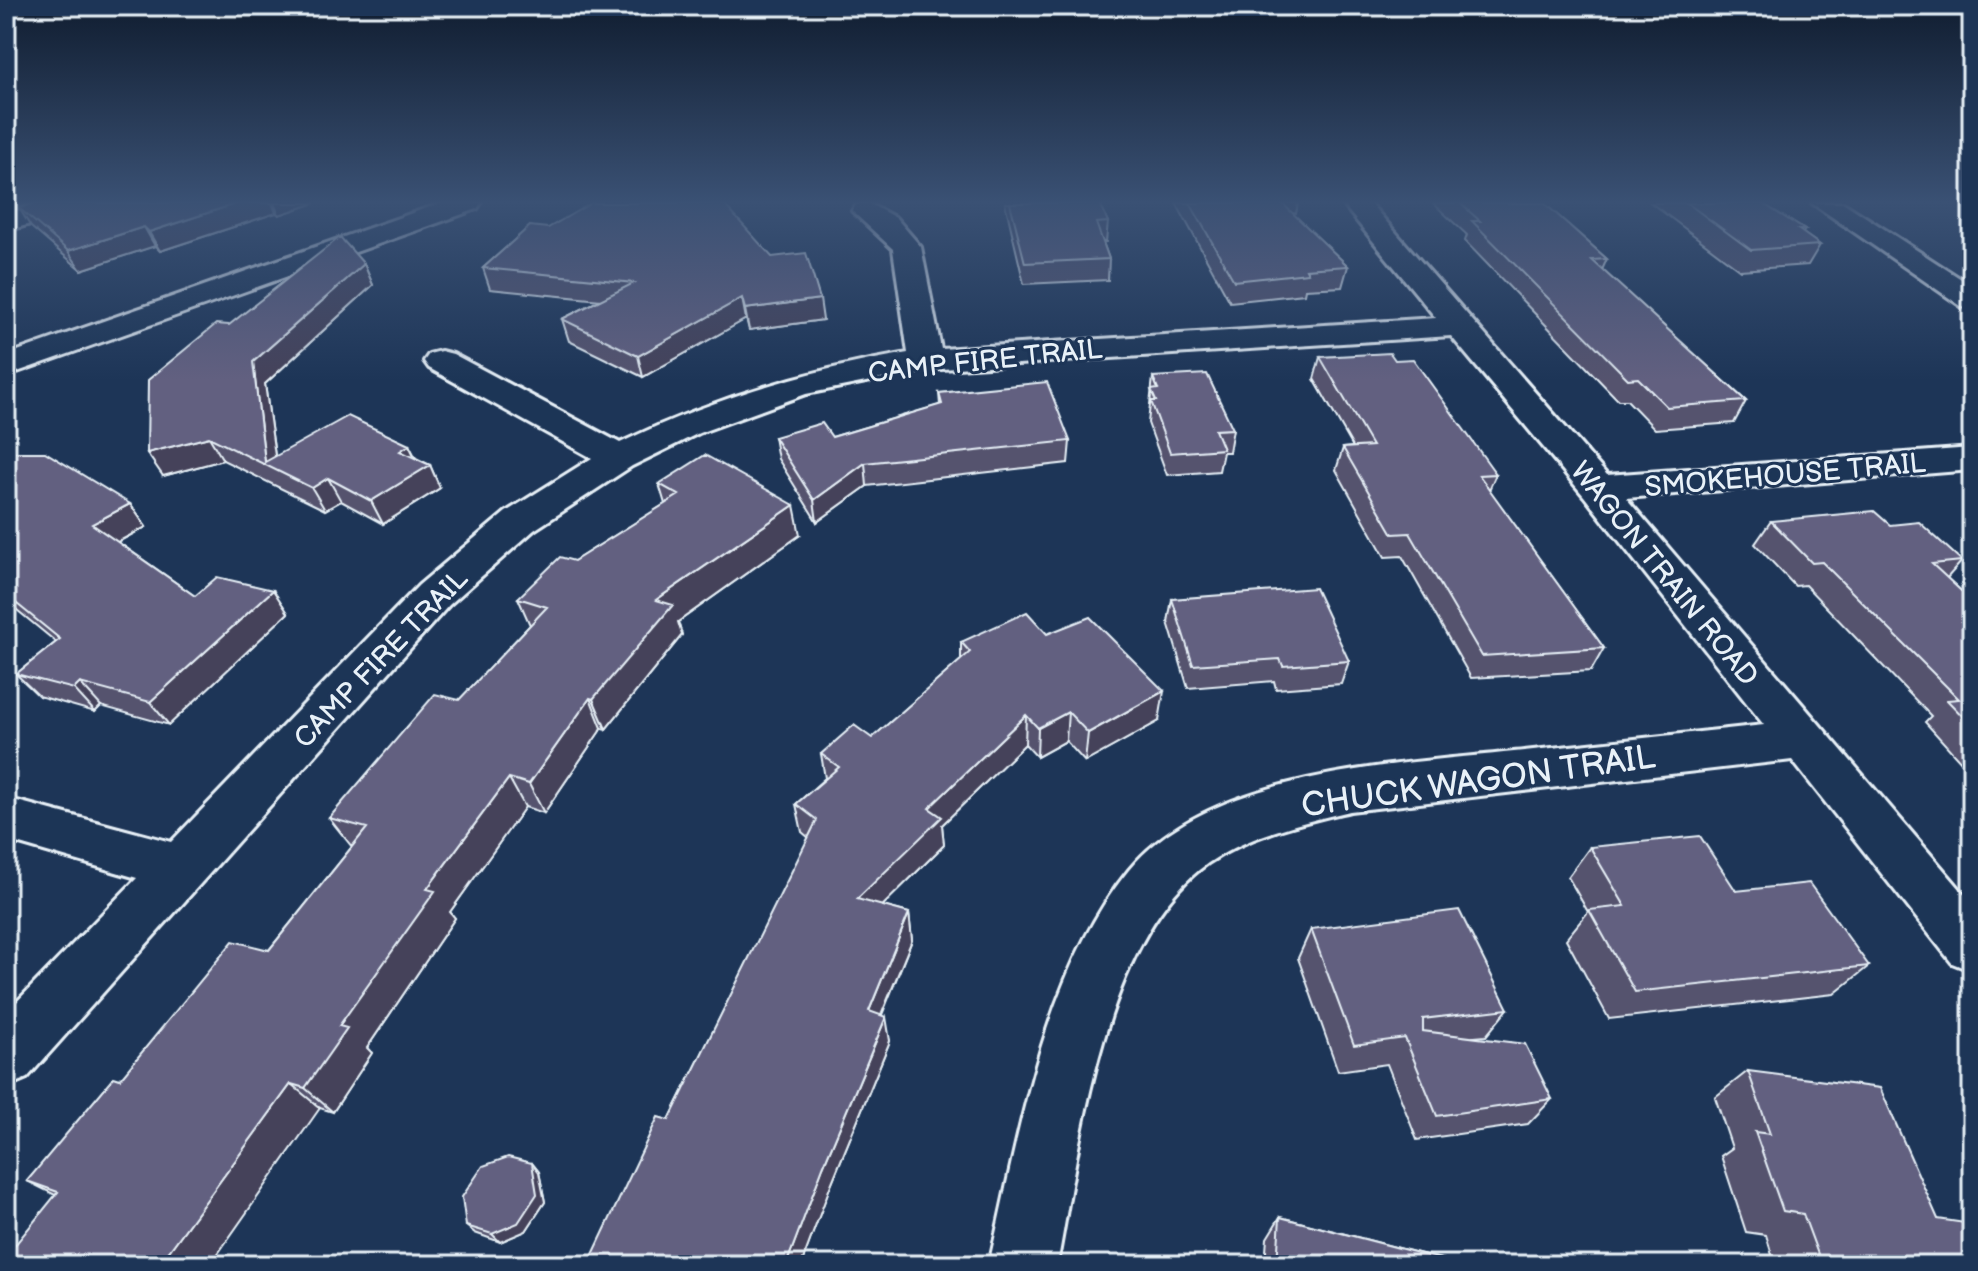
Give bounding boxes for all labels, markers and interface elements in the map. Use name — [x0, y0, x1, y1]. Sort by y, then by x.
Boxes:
street label: CAMP FIRE TRAIL — [866, 333, 1104, 390]
street label: SMOKEHOUSE TRAIL — [1643, 447, 1927, 504]
street label: WAGON TRAIN ROAD — [1563, 455, 1764, 693]
street label: CAMP FIRE TRAIL — [287, 563, 475, 755]
street label: CHUCK WAGON TRAIL — [1299, 736, 1658, 827]

